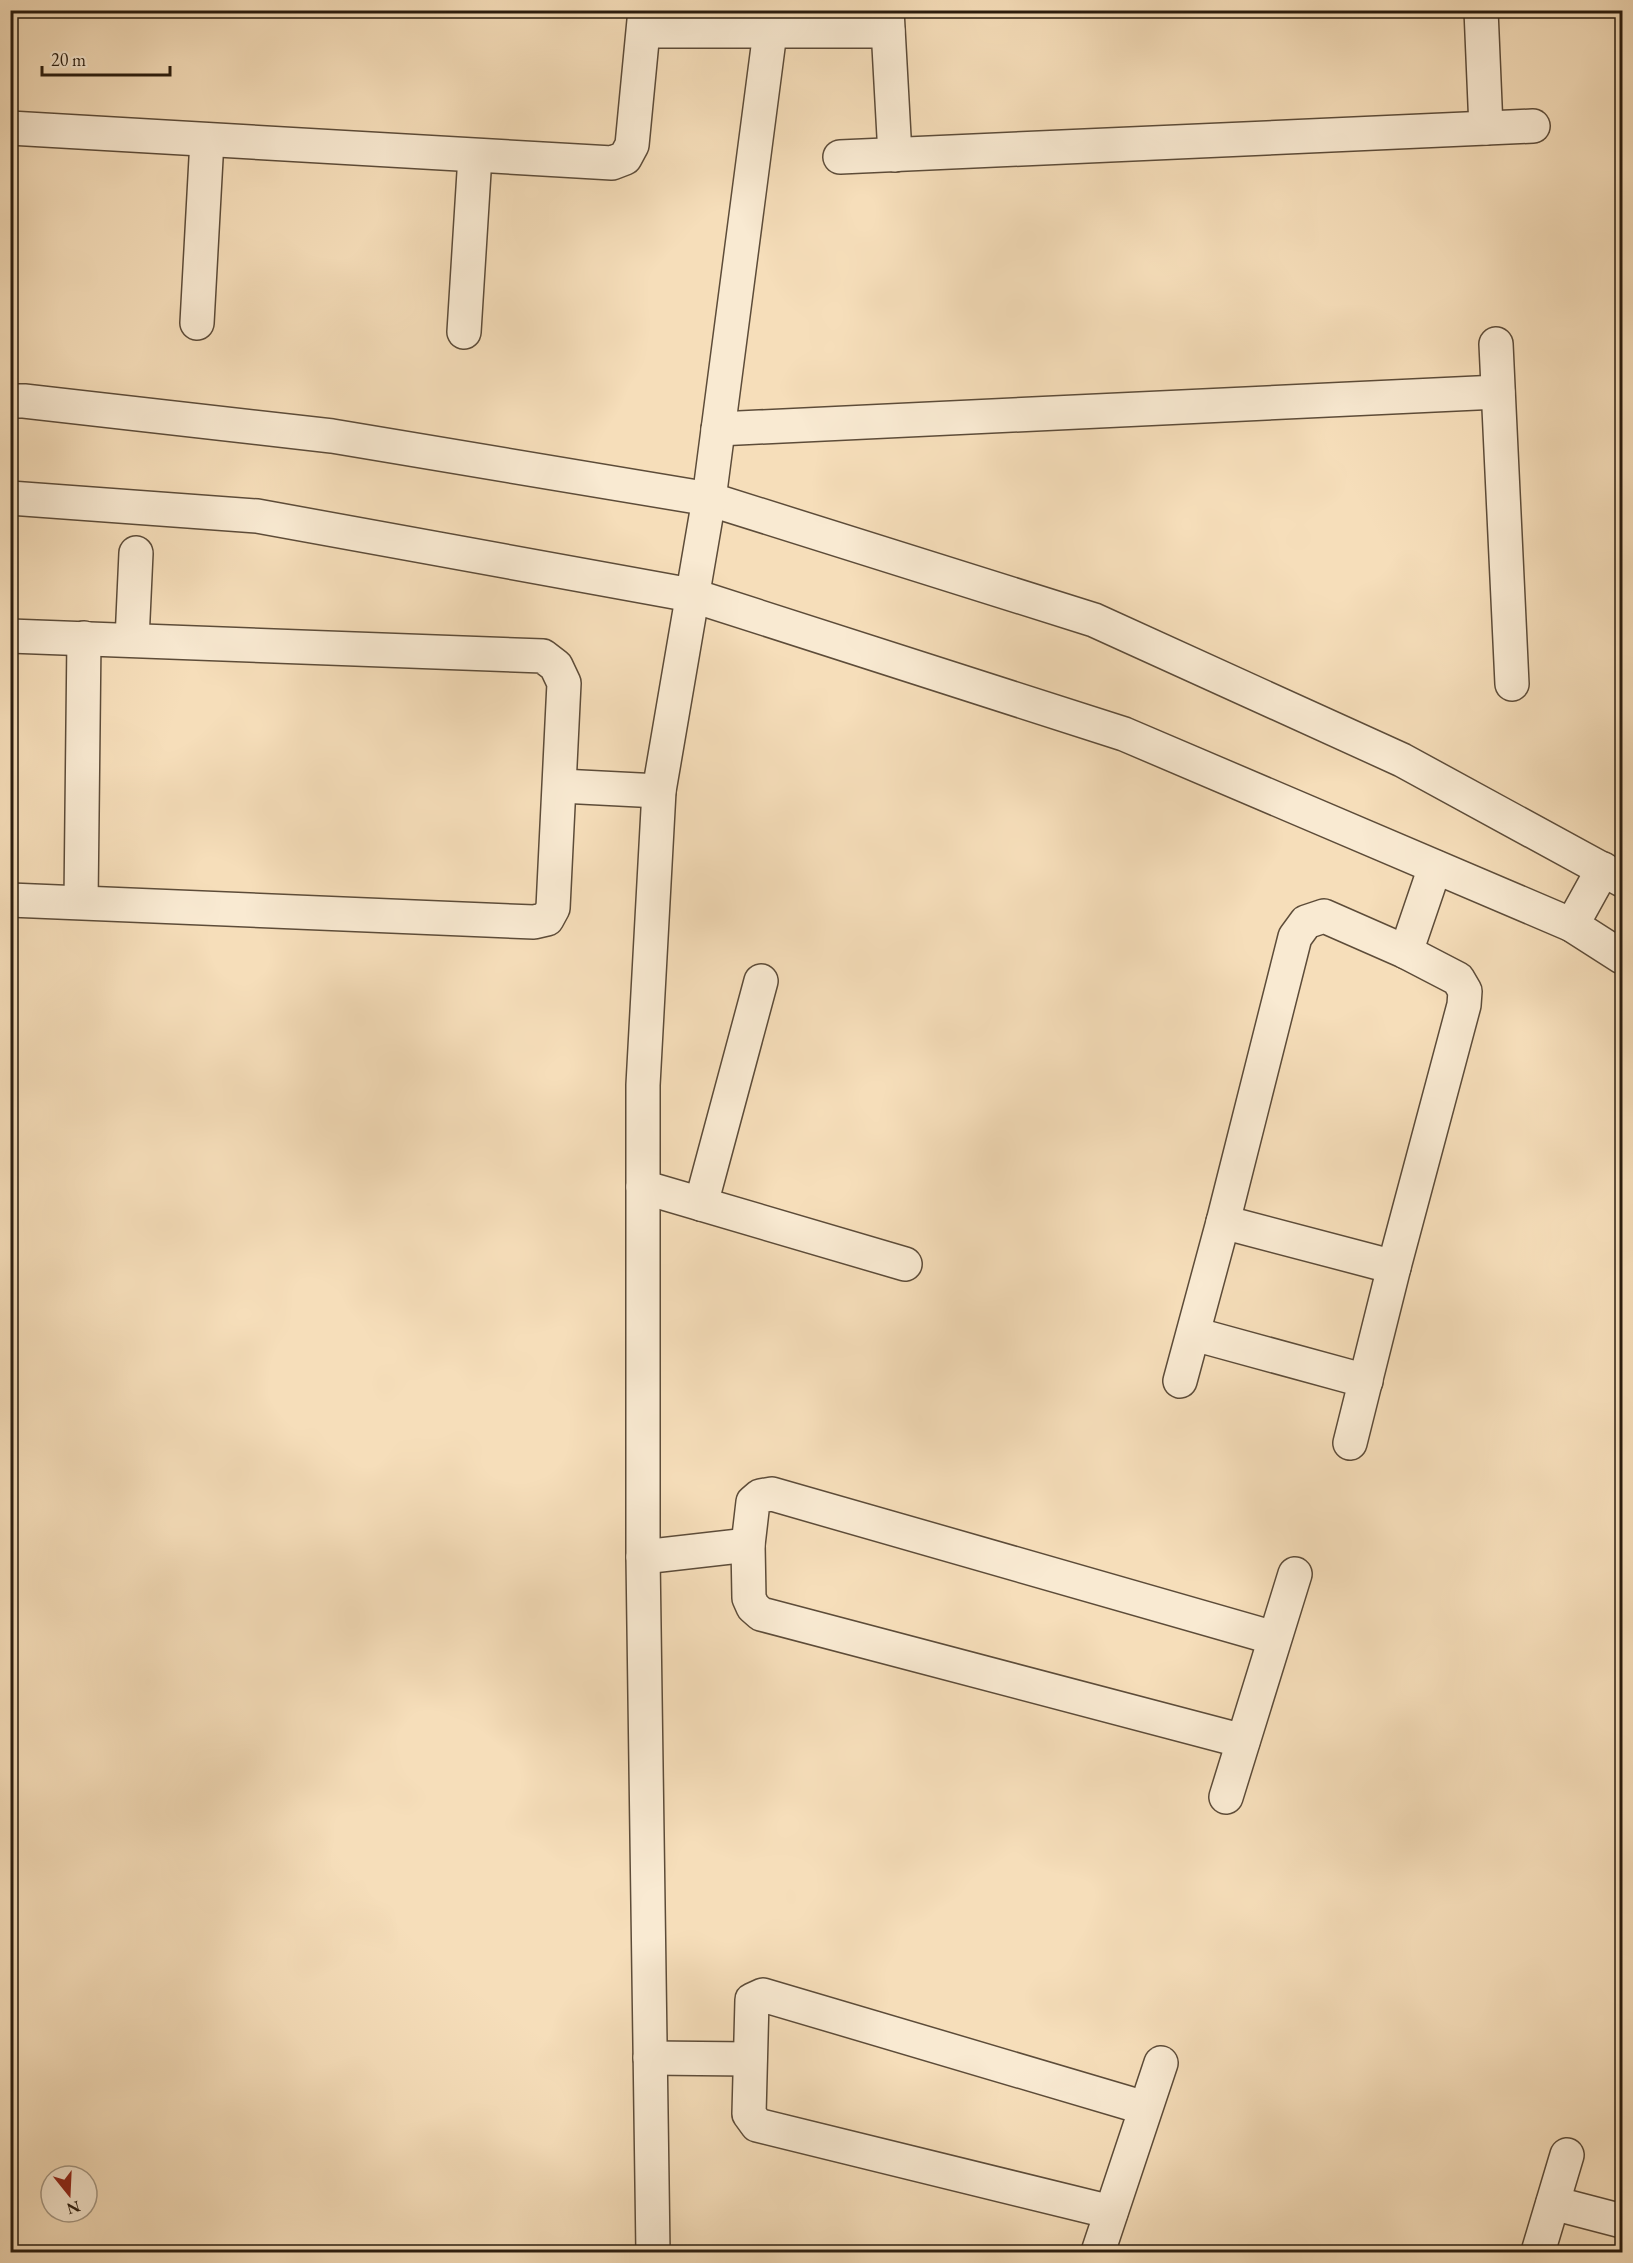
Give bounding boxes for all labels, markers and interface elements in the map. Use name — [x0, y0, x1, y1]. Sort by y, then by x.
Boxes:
scale bar — [42, 39, 170, 77]
text: 20 m — [51, 48, 86, 71]
north arrow — [39, 2164, 99, 2224]
text: N — [64, 2196, 83, 2220]

